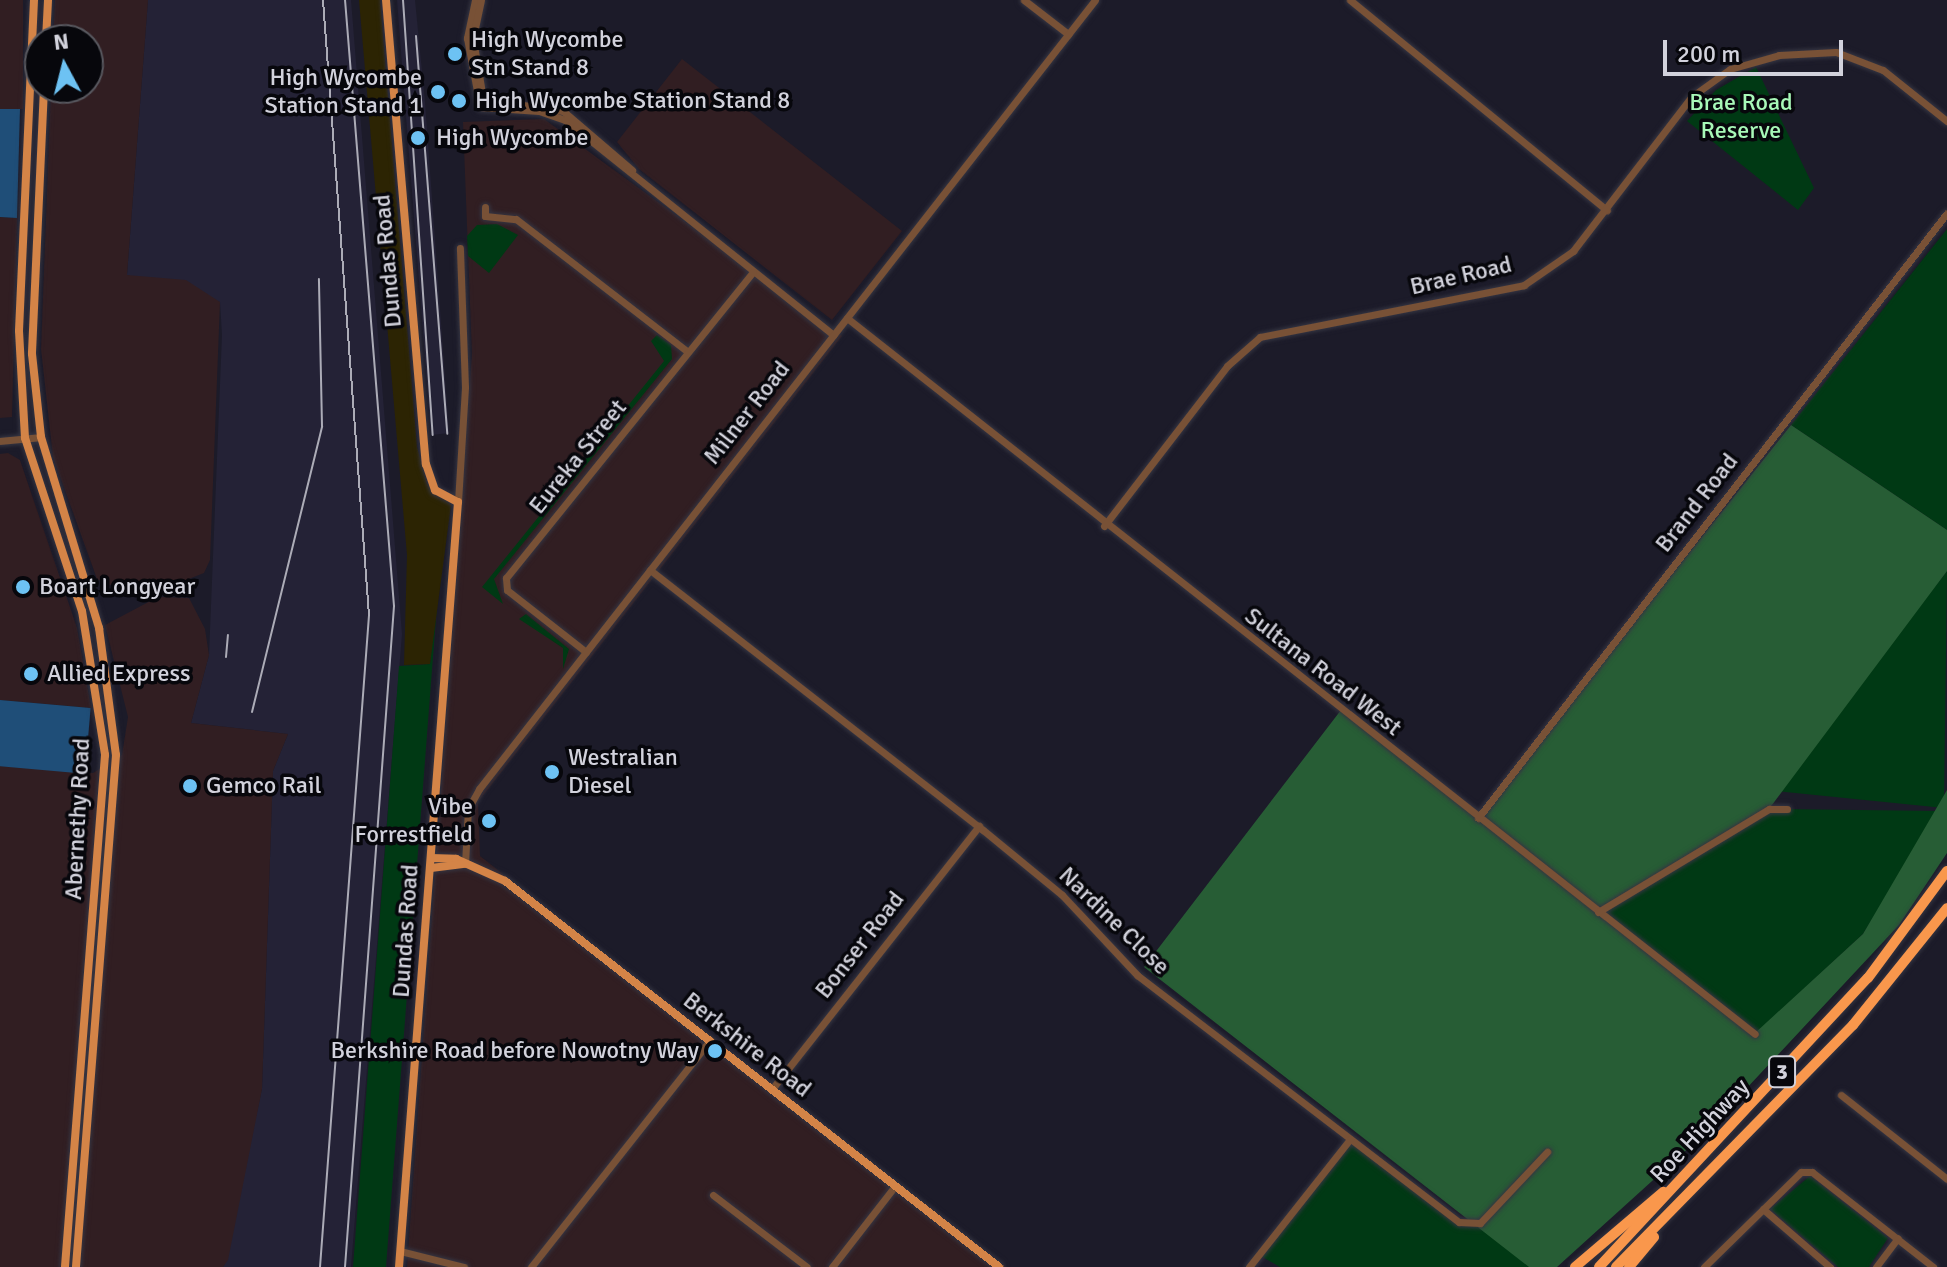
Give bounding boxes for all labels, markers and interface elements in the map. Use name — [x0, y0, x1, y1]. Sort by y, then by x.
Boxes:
north arrow — [24, 24, 104, 104]
scale bar — [1667, 24, 1847, 74]
place label: High Wycombe Stn Stand 8 — [471, 26, 623, 82]
text: N — [52, 27, 71, 56]
text: 200 m — [1677, 39, 1740, 69]
marker: High Wycombe Stn Stand 8 — [446, 45, 464, 63]
place label: High Wycombe Station Stand 1 — [264, 64, 422, 120]
marker: High Wycombe Station Stand 1 — [429, 83, 447, 101]
place label: High Wycombe Station Stand 8 — [475, 87, 790, 115]
park label: Brae Road Reserve — [1689, 89, 1793, 145]
marker: High Wycombe Station Stand 8 — [450, 92, 468, 110]
place label: High Wycombe — [436, 124, 588, 152]
marker: High Wycombe — [407, 127, 429, 149]
street label: Dundas Road — [368, 193, 408, 329]
street label: Brae Road — [1407, 250, 1515, 302]
street label: Milner Road — [698, 355, 796, 471]
street label: Eureka Street — [523, 394, 633, 520]
street label: Brand Road — [1649, 448, 1745, 558]
place label: Boart Longyear — [39, 573, 195, 601]
marker: Boart Longyear — [14, 578, 32, 596]
street label: Sultana Road West — [1239, 602, 1407, 742]
place label: Allied Express — [47, 660, 190, 688]
marker: Allied Express — [22, 665, 40, 683]
street label: Abernethy Road — [59, 737, 97, 901]
place label: Westralian Diesel — [568, 744, 678, 800]
marker: Westralian Diesel — [543, 763, 561, 781]
place label: Gemco Rail — [206, 772, 322, 800]
marker: Gemco Rail — [181, 777, 199, 795]
place label: Vibe Forrestfield — [355, 793, 473, 849]
marker: Vibe Forrestfield — [480, 812, 498, 830]
street label: Nardine Close — [1053, 861, 1175, 981]
street label: Dundas Road — [387, 863, 425, 999]
street label: Bonser Road — [809, 886, 911, 1004]
street label: Berkshire Road — [677, 986, 817, 1104]
place label: Berkshire Road before Nowotny Way — [331, 1037, 699, 1065]
marker: Berkshire Road before Nowotny Way — [706, 1042, 724, 1060]
road number: 3 — [1768, 1054, 1796, 1090]
street label: Roe Highway — [1644, 1073, 1756, 1189]

